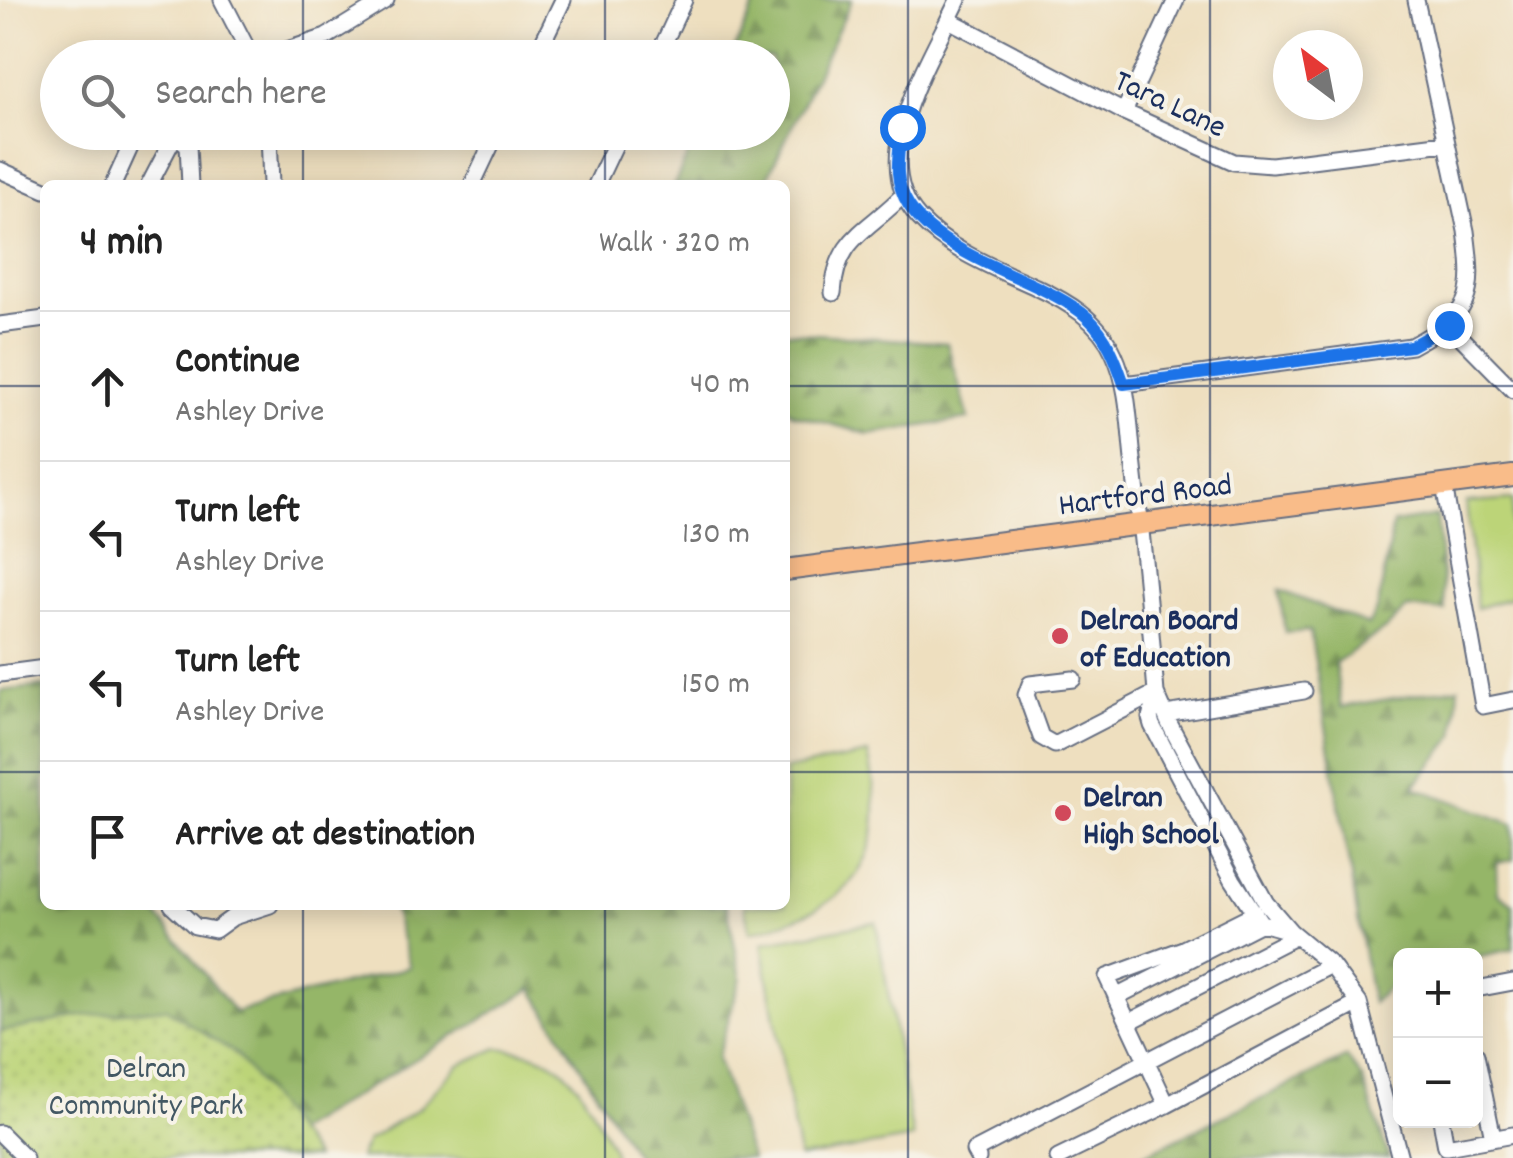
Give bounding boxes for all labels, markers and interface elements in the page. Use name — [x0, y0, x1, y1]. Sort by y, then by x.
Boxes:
north arrow — [1273, 30, 1363, 120]
search box — [40, 40, 790, 150]
street label: Tara Lane — [1105, 61, 1233, 153]
icon: search — [75, 68, 130, 123]
text: Search here — [155, 68, 327, 123]
route start — [880, 105, 926, 151]
text: 4 min — [80, 215, 163, 275]
text: Walk · 320 m — [599, 222, 750, 268]
route end — [1427, 303, 1473, 349]
text: Continue — [175, 336, 300, 391]
icon: ahead — [80, 359, 135, 414]
text: 40 m — [690, 363, 750, 409]
text: Ashley Drive — [175, 391, 324, 437]
street label: Hartford Road — [1056, 464, 1235, 531]
text: Turn left — [175, 486, 300, 541]
icon: left — [80, 509, 135, 564]
text: 130 m — [682, 513, 750, 559]
text: Ashley Drive — [175, 541, 324, 587]
place label: Delran Board of Education — [1080, 600, 1239, 683]
marker: Delran Board of Education — [1049, 625, 1071, 647]
text: Turn left — [175, 636, 300, 691]
icon: left — [80, 659, 135, 714]
text: 150 m — [681, 663, 750, 709]
text: Ashley Drive — [175, 691, 324, 737]
place label: Delran High School — [1083, 777, 1219, 860]
marker: Delran High School — [1052, 802, 1074, 824]
icon: arrive — [80, 809, 135, 864]
text: Arrive at destination — [175, 809, 475, 864]
map controls — [1393, 948, 1483, 1128]
button: + — [1393, 948, 1483, 1038]
button: − — [1393, 1038, 1483, 1128]
park label: Delran Community Park — [48, 1048, 244, 1131]

